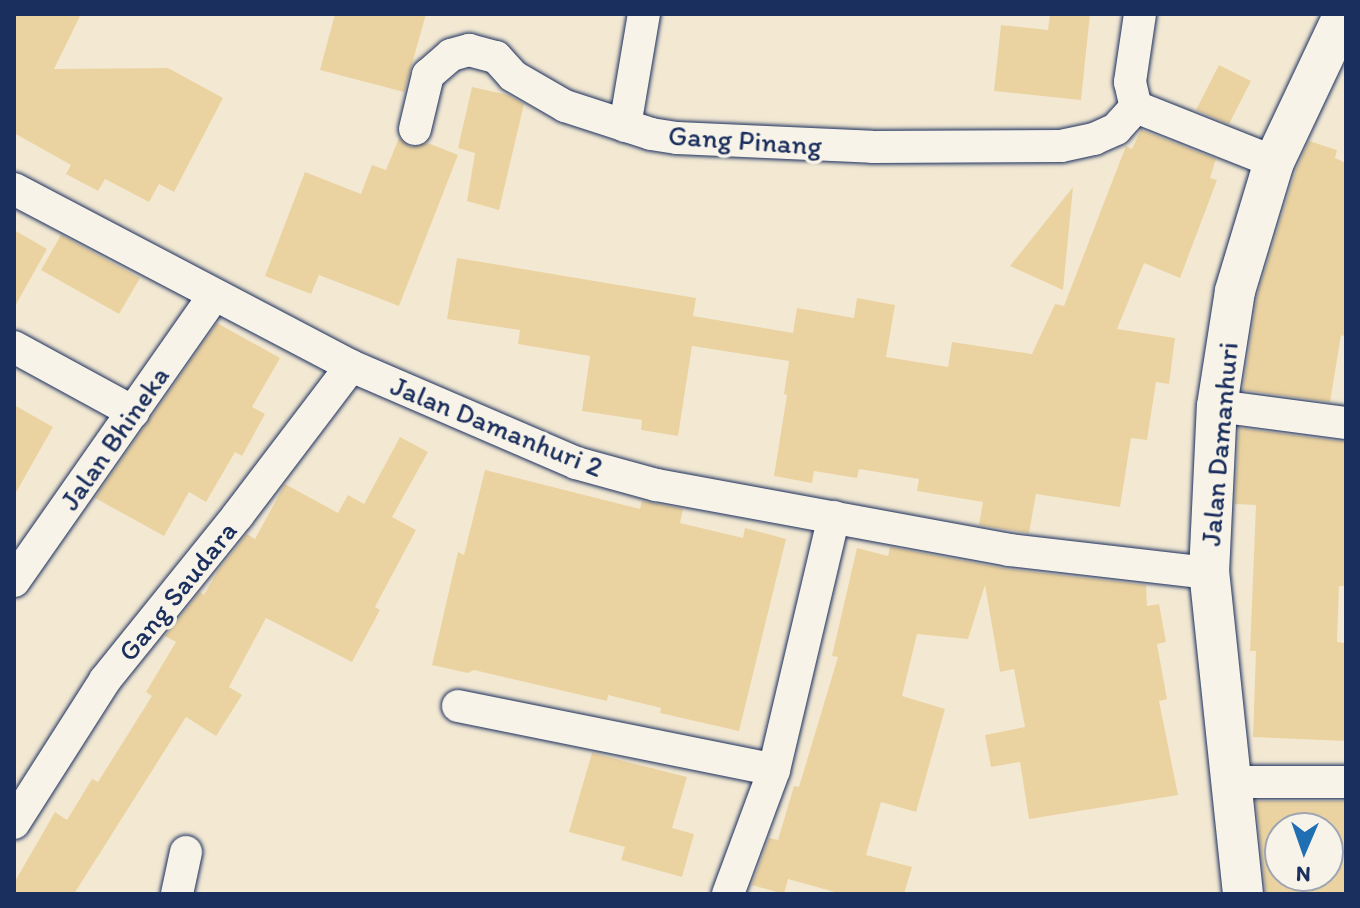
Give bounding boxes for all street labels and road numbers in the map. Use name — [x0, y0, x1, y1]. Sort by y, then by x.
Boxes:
street label: Gang Pinang — [668, 118, 822, 162]
street label: Jalan Damanhuri — [1193, 341, 1245, 547]
street label: Jalan Bhineka — [52, 359, 176, 517]
street label: Jalan Damanhuri 2 — [386, 368, 608, 484]
street label: Gang Saudara — [110, 514, 244, 668]

